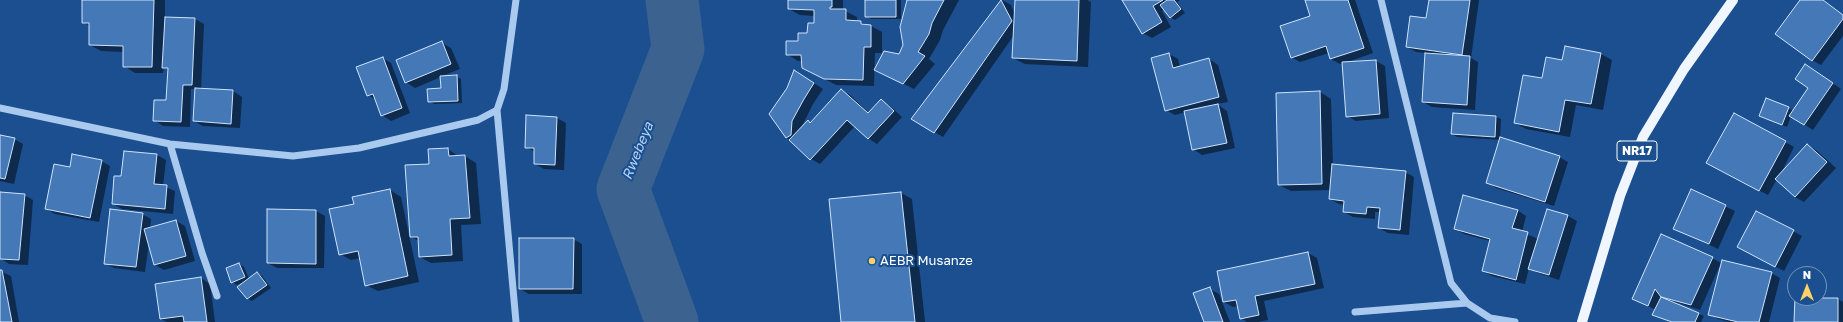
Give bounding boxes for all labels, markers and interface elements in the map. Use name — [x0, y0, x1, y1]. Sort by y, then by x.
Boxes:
water label: Rwebeya — [619, 120, 657, 182]
road number: NR17 — [1617, 141, 1657, 161]
place label: AEBR Musanze — [880, 253, 973, 269]
marker: AEBR Musanze — [867, 256, 877, 266]
north arrow — [1787, 266, 1827, 306]
text: N — [1803, 268, 1811, 281]

